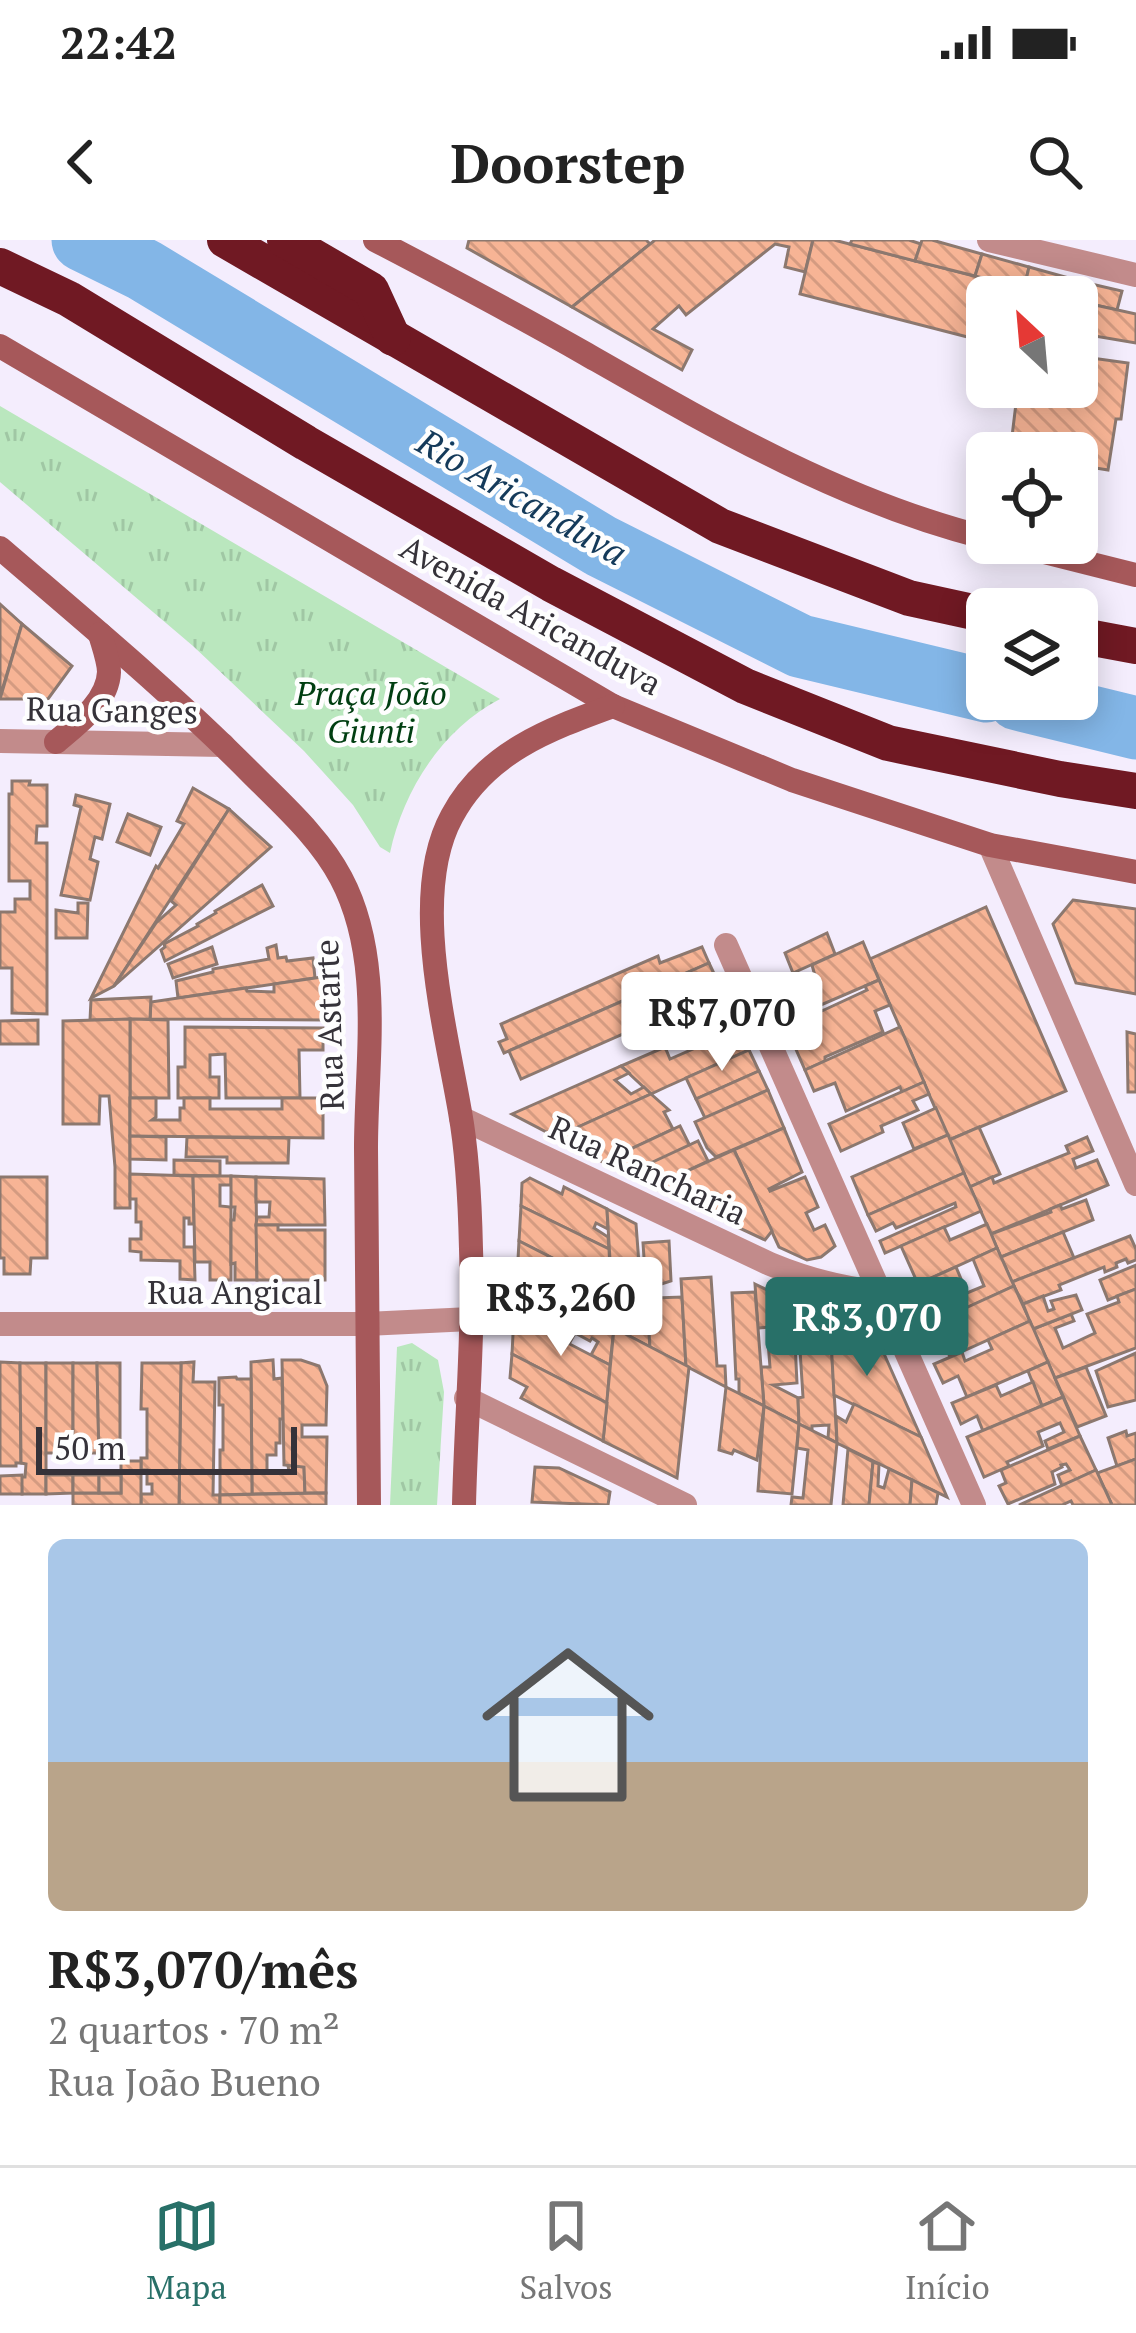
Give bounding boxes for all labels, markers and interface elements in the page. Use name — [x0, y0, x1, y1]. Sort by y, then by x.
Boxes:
text: 22:42 — [60, 12, 177, 72]
text: Doorstep — [450, 127, 686, 198]
icon: back — [48, 129, 114, 195]
icon: search — [1022, 129, 1088, 195]
north arrow — [966, 276, 1098, 408]
map controls — [966, 276, 1098, 720]
water label: Rio Aricanduva — [408, 417, 636, 576]
button: locate — [966, 432, 1098, 564]
street label: Avenida Aricanduva — [393, 525, 669, 704]
button: layers — [966, 588, 1098, 720]
park label: Praça João Giunti — [294, 671, 447, 752]
street label: Rua Ganges — [26, 687, 198, 732]
street label: Rua Astarte — [304, 939, 353, 1111]
pin: R$7,070 — [611, 972, 833, 1074]
text: R$7,070 — [648, 985, 796, 1037]
street label: Rua Rancharia — [543, 1105, 754, 1234]
pin: R$3,260 — [450, 1257, 672, 1359]
street label: Rua Angical — [147, 1270, 323, 1313]
text: R$3,260 — [486, 1270, 636, 1322]
pin: R$3,070 — [756, 1277, 978, 1379]
text: R$3,070 — [792, 1290, 942, 1342]
scale bar — [36, 1421, 297, 1474]
text: 50 m — [54, 1426, 126, 1469]
icon: home — [460, 1617, 676, 1833]
text: R$3,070/mês — [48, 1935, 358, 2003]
text: 2 quartos · 70 m² — [48, 2003, 339, 2055]
text: Rua João Bueno — [48, 2055, 321, 2107]
tab: Mapa — [146, 2193, 227, 2308]
tab: Salvos — [519, 2193, 612, 2308]
tab: Início — [905, 2193, 990, 2308]

